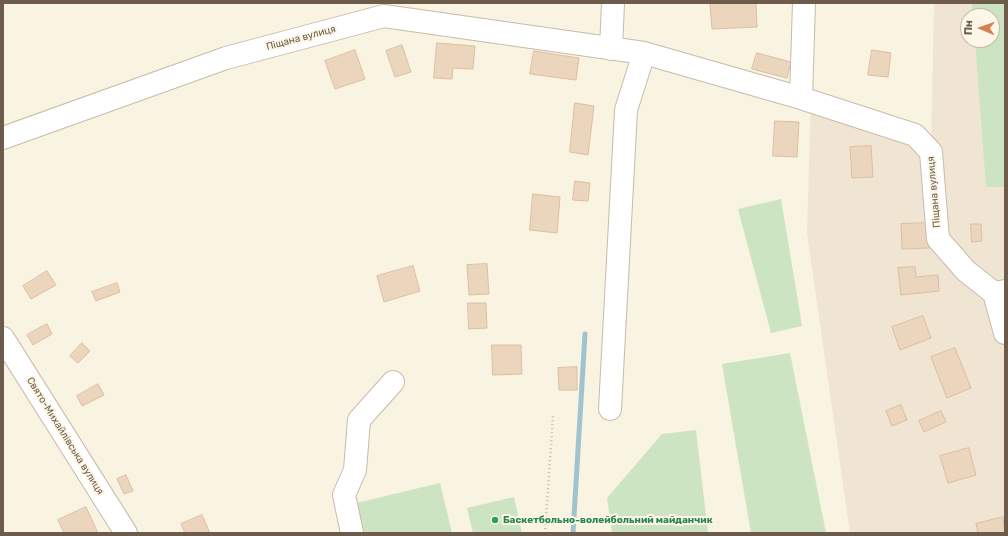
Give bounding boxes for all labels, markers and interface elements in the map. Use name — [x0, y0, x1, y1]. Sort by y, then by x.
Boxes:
north arrow — [960, 8, 1000, 48]
text: Пн — [962, 20, 975, 35]
street label: Піщана вулиця — [265, 23, 337, 53]
street label: Піщана вулиця — [925, 156, 943, 228]
street label: Свято-Михайлівська вулиця — [24, 375, 106, 497]
place label: Баскетбольно-волейбольний майданчик — [503, 514, 713, 526]
marker: Баскетбольно-волейбольний майданчик — [490, 515, 500, 525]

